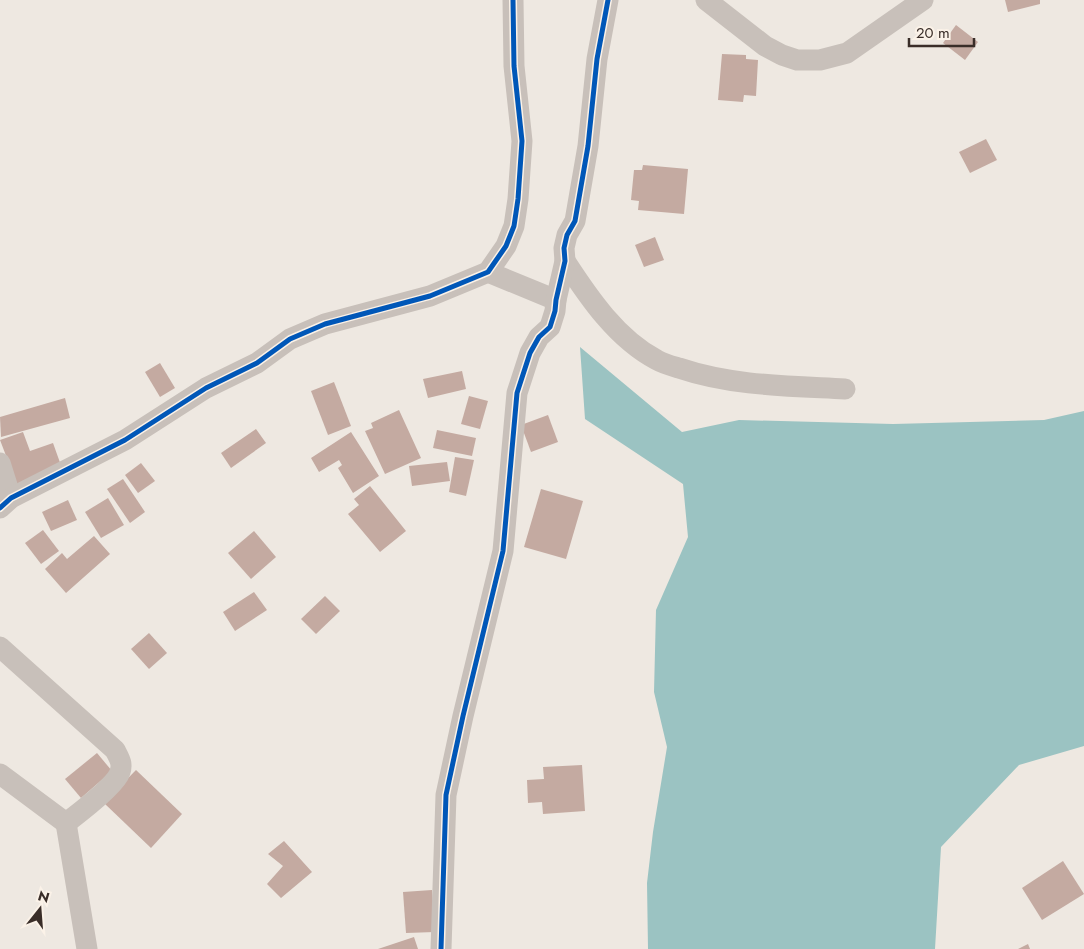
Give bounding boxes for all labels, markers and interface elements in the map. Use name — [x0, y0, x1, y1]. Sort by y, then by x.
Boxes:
scale bar — [909, 15, 974, 47]
text: 20 m — [916, 22, 950, 44]
north arrow — [15, 884, 65, 934]
text: N — [36, 885, 52, 908]

